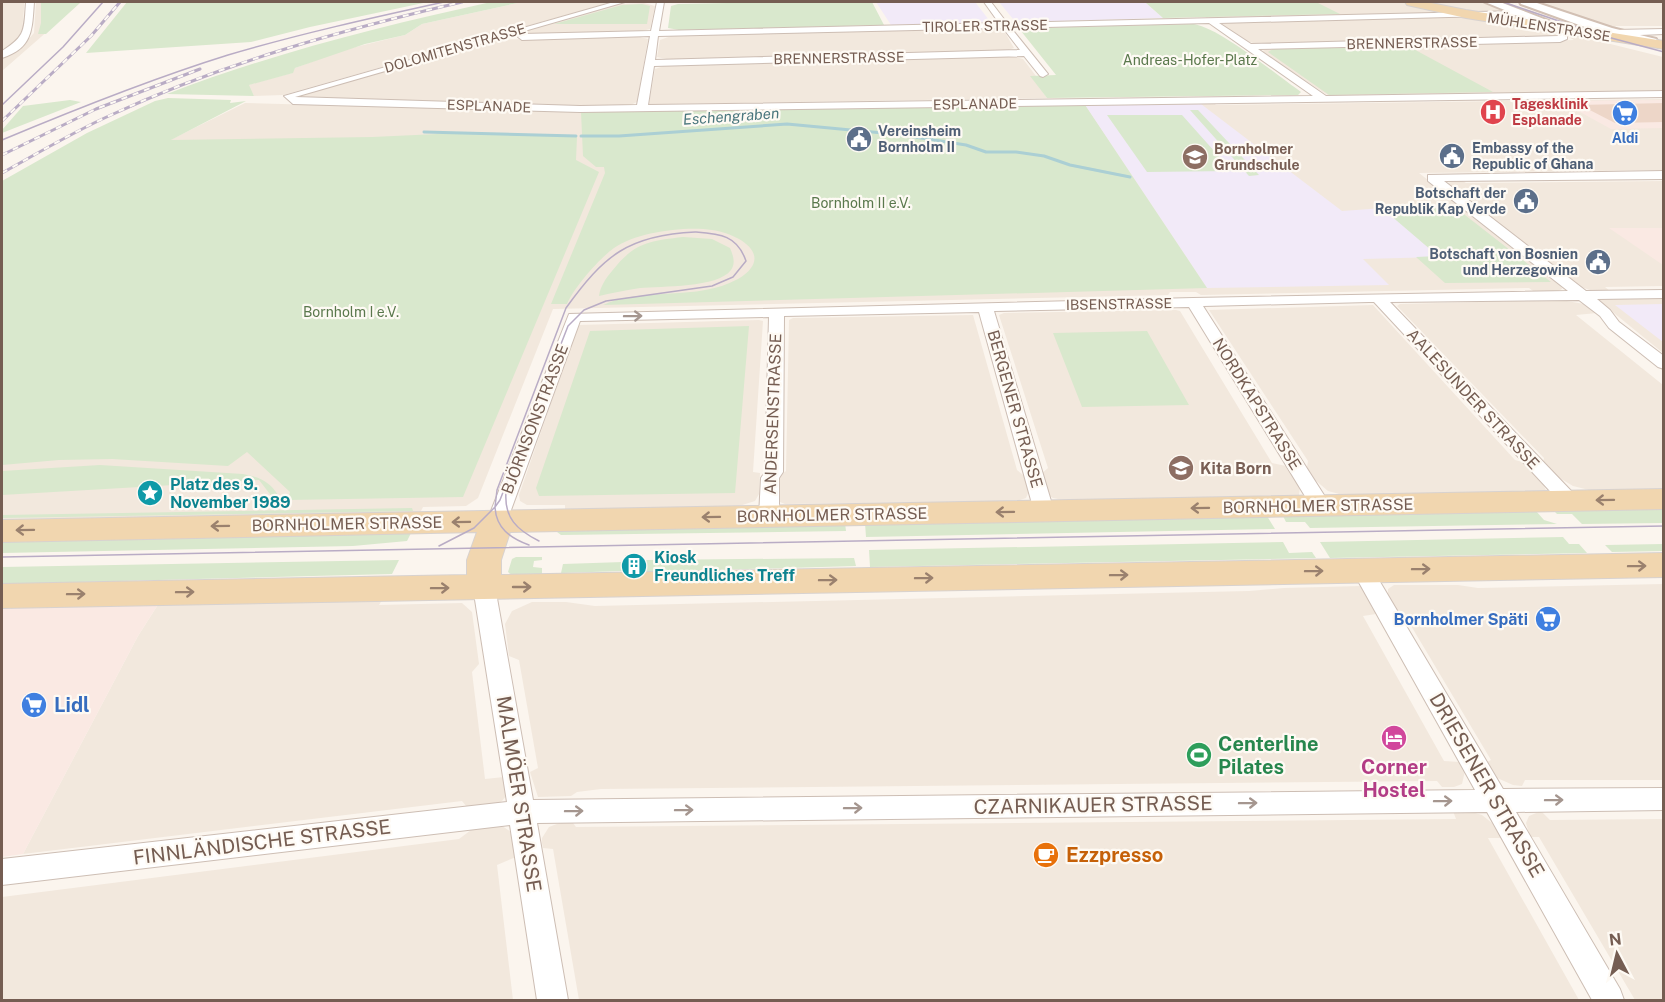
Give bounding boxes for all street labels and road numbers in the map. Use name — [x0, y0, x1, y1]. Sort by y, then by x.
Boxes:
street label: MÜHLENSTRASSE — [1486, 7, 1612, 45]
street label: TIROLER STRASSE — [922, 17, 1048, 35]
street label: DOLOMITENSTRASSE — [382, 20, 528, 76]
street label: BRENNERSTRASSE — [1346, 34, 1478, 52]
street label: BRENNERSTRASSE — [773, 49, 905, 67]
street label: ESPLANADE — [933, 95, 1017, 113]
street label: ESPLANADE — [447, 97, 531, 115]
street label: IBSENSTRASSE — [1066, 295, 1172, 313]
street label: AALESUNDER STRASSE — [1403, 325, 1543, 473]
street label: BERGENER STRASSE — [983, 328, 1047, 490]
street label: ANDERSENSTRASSE — [761, 333, 785, 495]
street label: NORDKAPSTRASSE — [1209, 335, 1305, 473]
street label: BJÖRNSONSTRASSE — [497, 341, 572, 497]
street label: BORNHOLMER STRASSE — [1222, 495, 1414, 517]
street label: BORNHOLMER STRASSE — [736, 504, 928, 526]
street label: BORNHOLMER STRASSE — [251, 513, 443, 535]
street label: DRIESENER STRASSE — [1424, 688, 1550, 882]
street label: MALMÖER STRASSE — [492, 694, 547, 894]
street label: CZARNIKAUER STRASSE — [973, 791, 1213, 819]
street label: FINNLÄNDISCHE STRASSE — [132, 814, 392, 870]

